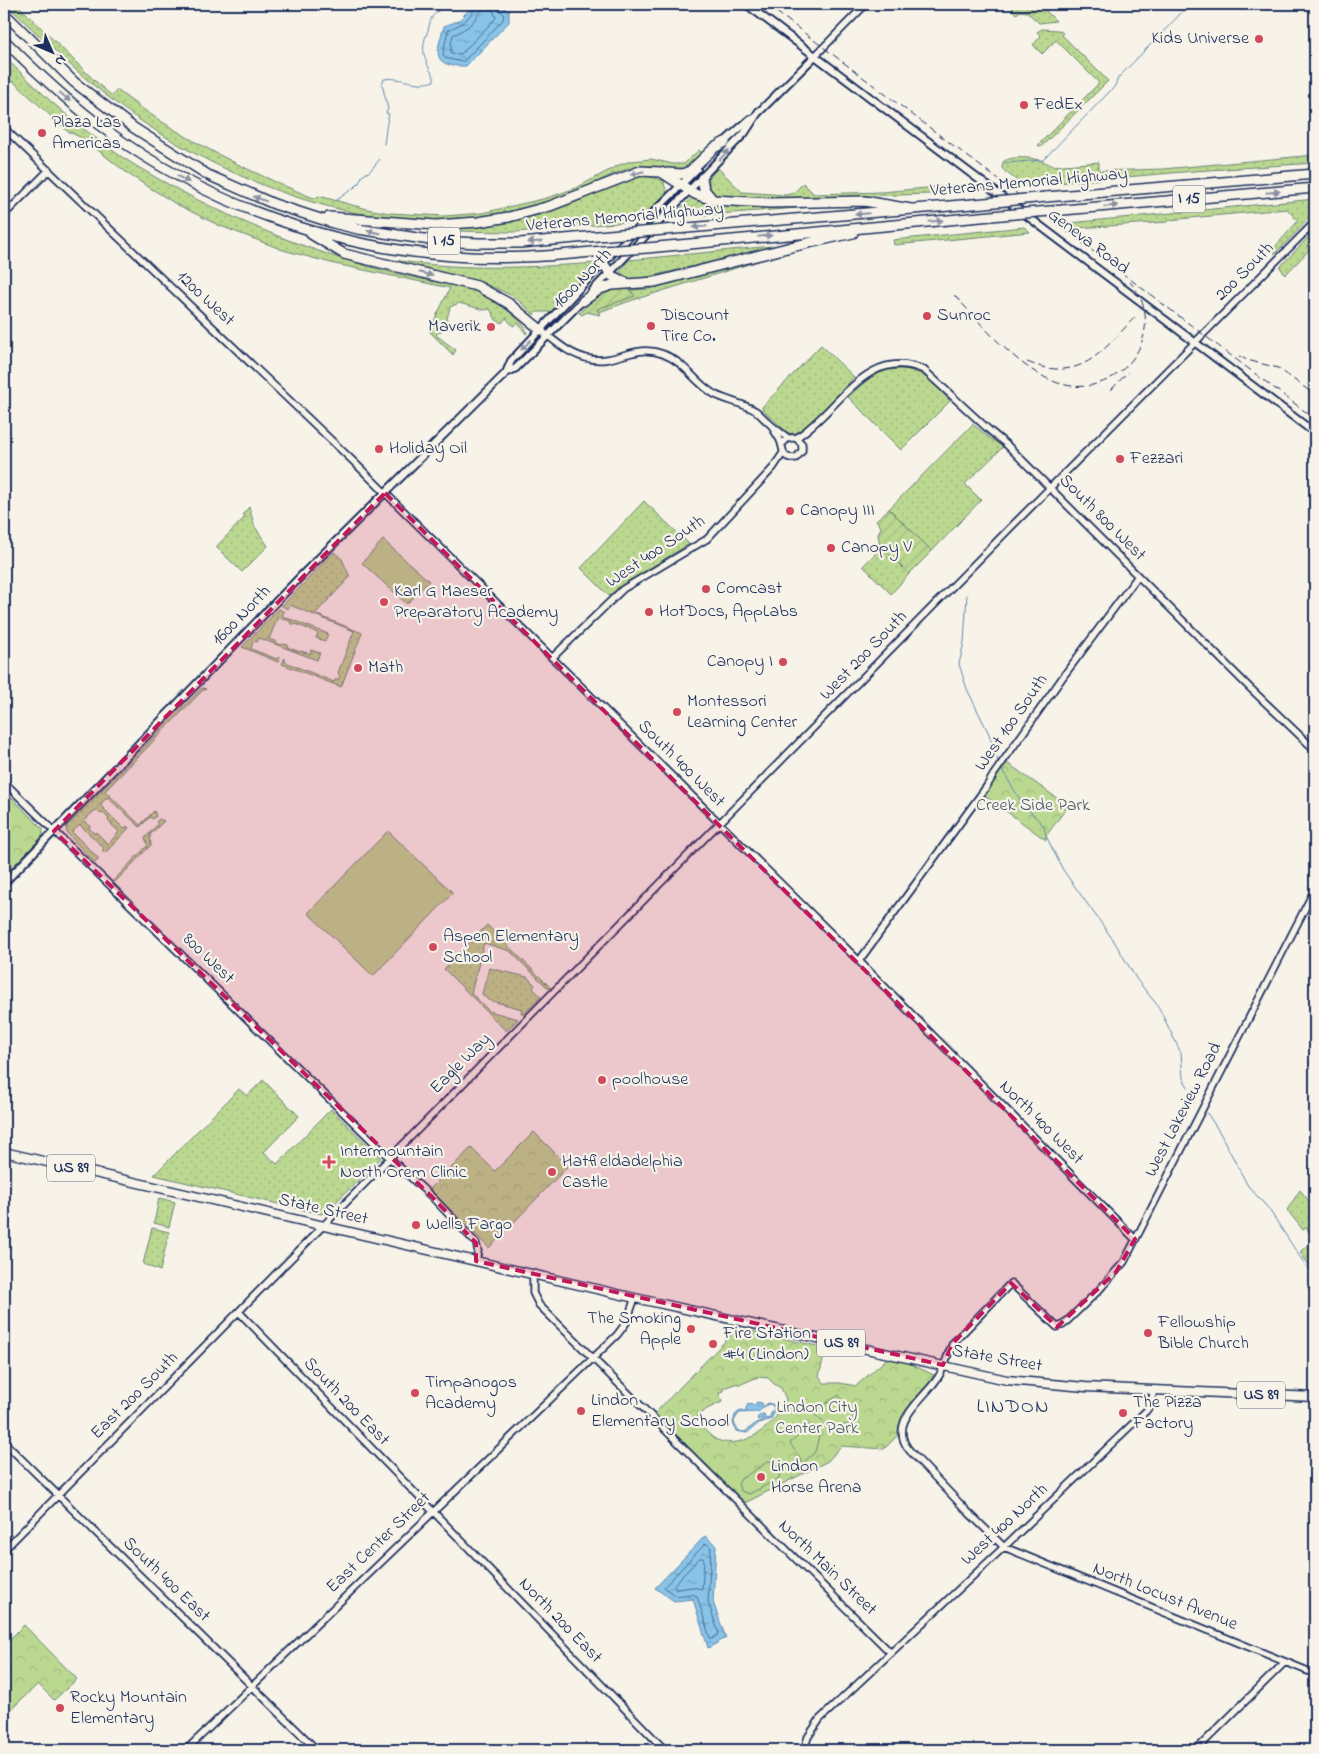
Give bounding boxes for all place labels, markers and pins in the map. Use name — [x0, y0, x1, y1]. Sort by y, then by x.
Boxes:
place label: Kids Universe — [1151, 26, 1250, 52]
marker: Kids Universe — [1253, 33, 1265, 45]
place label: FedEx — [1033, 92, 1083, 118]
marker: FedEx — [1018, 99, 1030, 111]
place label: Plaza Las Americas — [52, 110, 121, 157]
marker: Plaza Las Americas — [36, 127, 48, 139]
place label: Discount Tire Co. — [660, 303, 729, 350]
place label: Sunroc — [937, 303, 991, 329]
marker: Sunroc — [921, 310, 933, 322]
place label: Maverik — [428, 314, 481, 340]
marker: Discount Tire Co. — [645, 320, 657, 332]
marker: Maverik — [485, 321, 497, 333]
place label: Holiday Oil — [389, 436, 467, 462]
marker: Holiday Oil — [373, 443, 385, 455]
place label: Fezzari — [1129, 446, 1183, 472]
marker: Fezzari — [1114, 453, 1126, 465]
place label: Canopy III — [800, 498, 875, 524]
marker: Canopy III — [784, 505, 796, 517]
place label: Canopy V — [841, 535, 912, 561]
marker: Canopy V — [825, 542, 837, 554]
place label: Comcast — [716, 576, 782, 602]
place label: Karl G Maeser Preparatory Academy — [394, 579, 558, 626]
marker: Comcast — [700, 583, 712, 595]
marker: Karl G Maeser Preparatory Academy — [378, 596, 390, 608]
place label: HotDocs, AppLabs — [659, 599, 798, 625]
marker: HotDocs, AppLabs — [643, 606, 655, 618]
place label: Canopy I — [707, 649, 773, 675]
place label: Math — [368, 655, 403, 681]
marker: Canopy I — [777, 656, 789, 668]
marker: Math — [352, 662, 364, 674]
place label: Montessori Learning Center — [687, 689, 798, 737]
marker: Montessori Learning Center — [671, 706, 683, 718]
place label: Aspen Elementary School — [443, 924, 579, 971]
marker: Aspen Elementary School — [427, 941, 439, 953]
place label: poolhouse — [612, 1067, 689, 1093]
marker: poolhouse — [596, 1074, 608, 1086]
place label: Intermountain North Orem Clinic — [340, 1139, 466, 1186]
place label: Hatfieldadelphia Castle — [562, 1149, 683, 1196]
marker: Intermountain North Orem Clinic — [322, 1155, 336, 1169]
marker: Hatfieldadelphia Castle — [546, 1166, 558, 1178]
place label: Wells Fargo — [426, 1212, 512, 1239]
marker: Wells Fargo — [410, 1219, 422, 1231]
place label: The Smoking Apple — [587, 1306, 682, 1353]
place label: Fellowship Bible Church — [1157, 1310, 1249, 1357]
place label: Fire Station #4 (Lindon) — [722, 1321, 811, 1368]
marker: The Smoking Apple — [685, 1323, 697, 1335]
marker: Fellowship Bible Church — [1142, 1327, 1154, 1339]
marker: Fire Station #4 (Lindon) — [707, 1338, 719, 1350]
place label: Timpanogos Academy — [425, 1370, 517, 1417]
marker: Timpanogos Academy — [409, 1387, 421, 1399]
place label: Lindon Elementary School — [591, 1388, 729, 1435]
place label: The Pizza Factory — [1132, 1390, 1202, 1437]
marker: Lindon Elementary School — [575, 1405, 587, 1417]
marker: The Pizza Factory — [1117, 1407, 1129, 1419]
place label: Lindon Horse Arena — [771, 1454, 861, 1501]
marker: Lindon Horse Arena — [755, 1471, 767, 1483]
place label: Rocky Mountain Elementary — [70, 1685, 187, 1732]
marker: Rocky Mountain Elementary — [54, 1702, 66, 1714]

